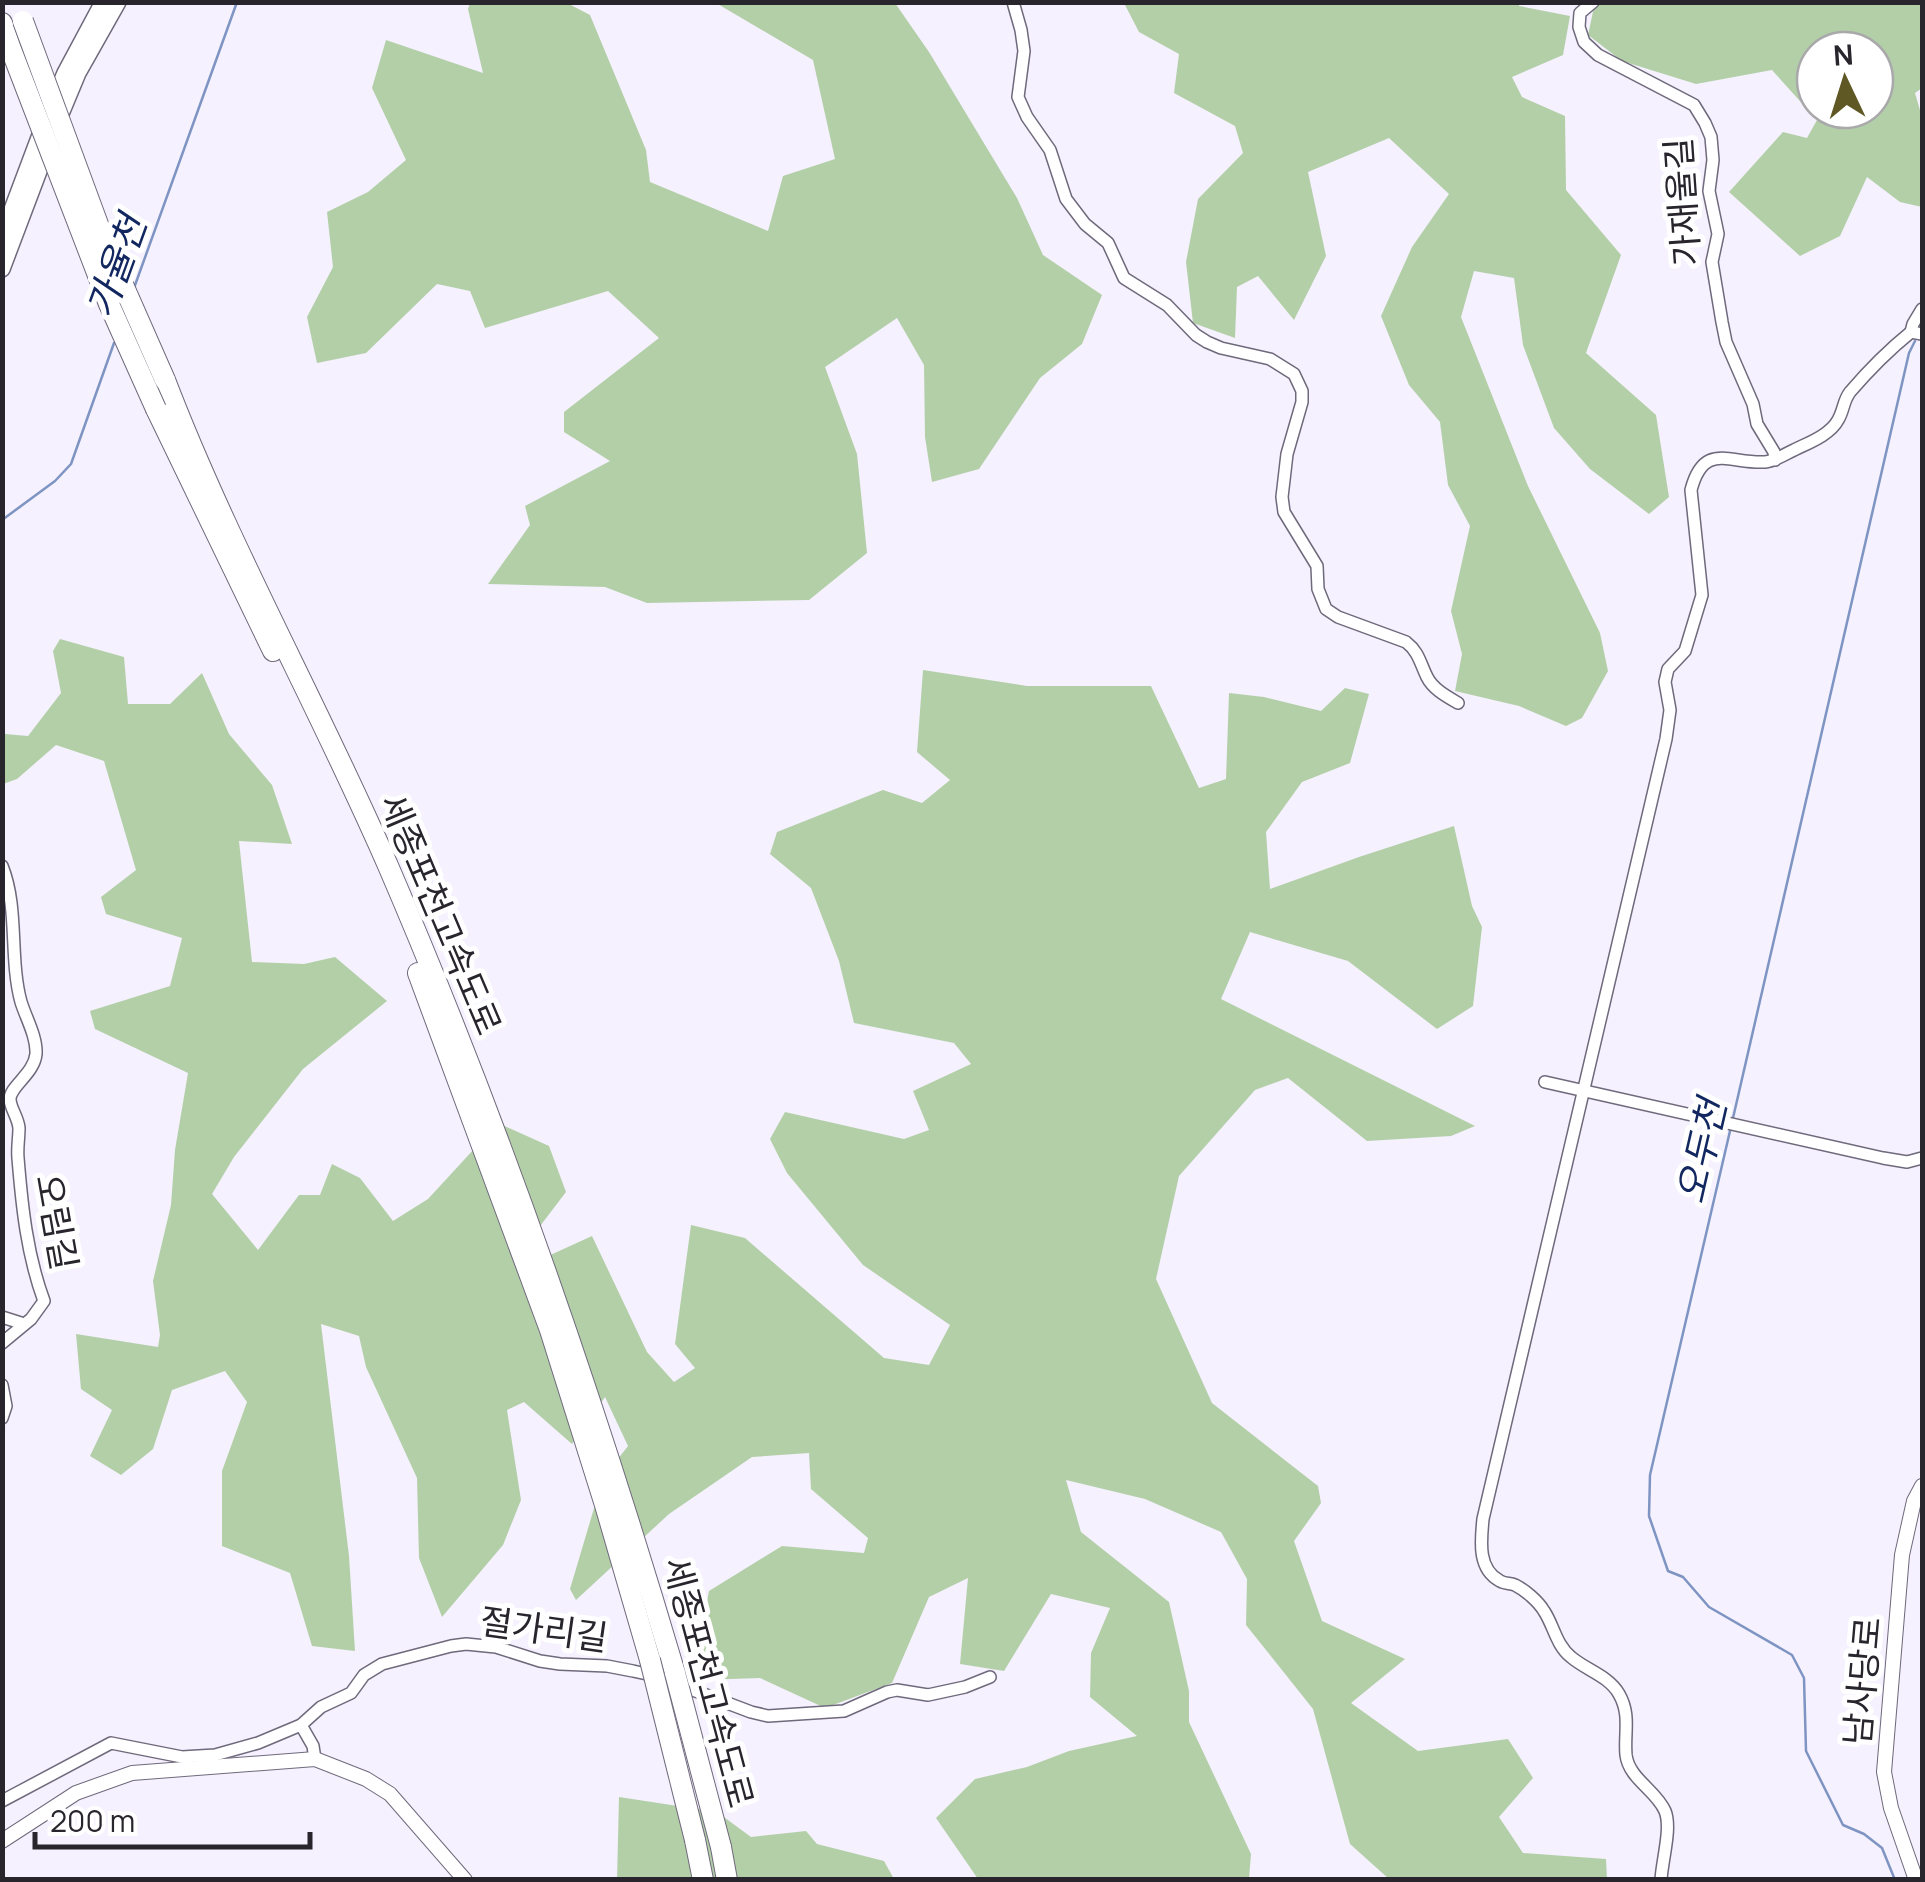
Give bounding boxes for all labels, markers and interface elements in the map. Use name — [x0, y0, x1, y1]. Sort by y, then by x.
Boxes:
north arrow — [1795, 30, 1895, 130]
text: N — [1832, 34, 1855, 74]
street label: 가재울길 — [1654, 136, 1710, 268]
water label: 가율천 — [73, 204, 159, 324]
street label: 세종포천고속도로 — [369, 786, 513, 1042]
water label: 오두천 — [1663, 1090, 1738, 1208]
street label: 오림길 — [25, 1170, 89, 1274]
street label: 세종포천고속도로 — [652, 1551, 766, 1813]
street label: 절가리길 — [477, 1596, 611, 1662]
street label: 남사당로 — [1832, 1615, 1892, 1747]
scale bar — [35, 1787, 310, 1849]
text: 200 m — [50, 1800, 135, 1841]

